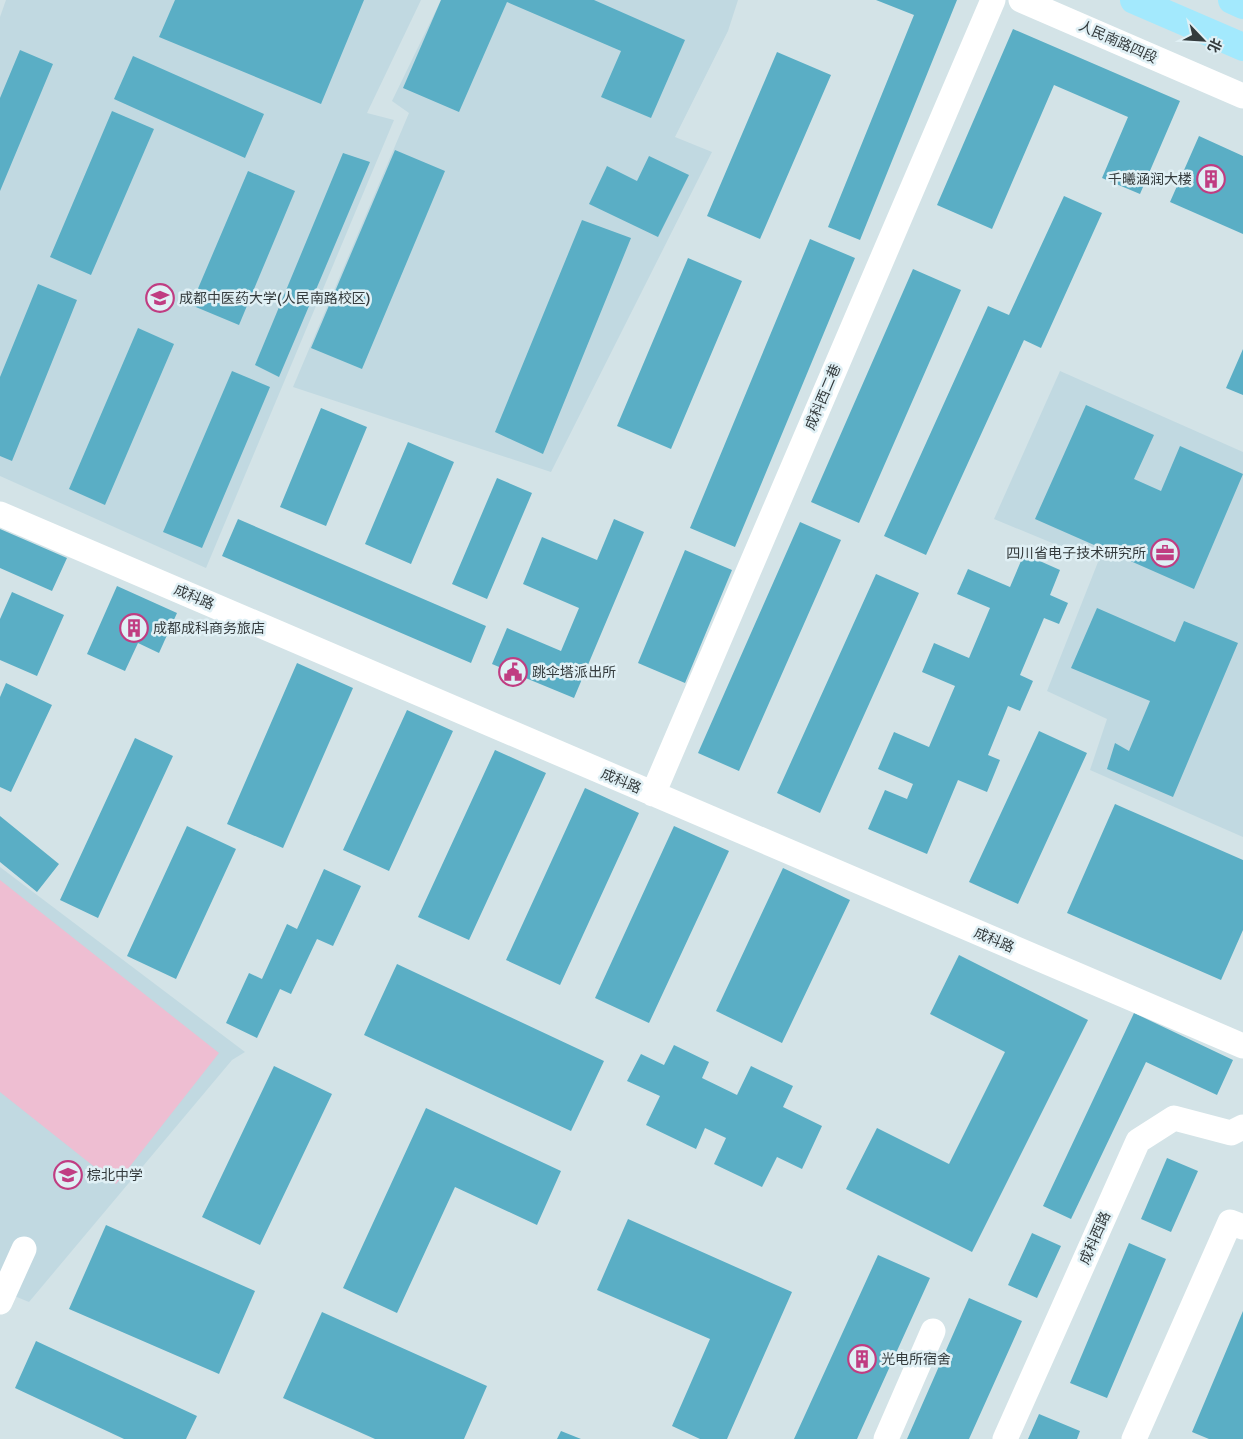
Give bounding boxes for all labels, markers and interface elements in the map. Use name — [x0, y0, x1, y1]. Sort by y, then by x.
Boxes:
north arrow — [1178, 15, 1228, 65]
street label: 人民南路四段 — [1076, 17, 1160, 67]
text: 北 — [1204, 35, 1225, 55]
building icon: 千曦涵润大楼 — [1196, 164, 1226, 194]
place label: 千曦涵润大楼 — [1108, 171, 1192, 188]
school or university icon: 成都中医药大学(人民南路校区) — [145, 283, 175, 313]
place label: 成都中医药大学(人民南路校区) — [179, 290, 370, 307]
street label: 成科西二巷 — [802, 361, 844, 433]
office icon: 四川省电子技术研究所 — [1150, 538, 1180, 568]
place label: 四川省电子技术研究所 — [1006, 545, 1146, 562]
street label: 成科路 — [171, 581, 217, 613]
building icon: 成都成科商务旅店 — [119, 613, 149, 643]
place label: 成都成科商务旅店 — [153, 620, 265, 637]
public building icon: 跳伞塔派出所 — [498, 657, 528, 687]
place label: 跳伞塔派出所 — [532, 664, 616, 681]
street label: 成科路 — [598, 765, 644, 797]
street label: 成科路 — [971, 924, 1017, 956]
school or university icon: 棕北中学 — [53, 1160, 83, 1190]
place label: 棕北中学 — [87, 1167, 143, 1184]
street label: 成科西路 — [1076, 1209, 1114, 1267]
building icon: 光电所宿舍 — [847, 1344, 877, 1374]
place label: 光电所宿舍 — [881, 1351, 951, 1368]

